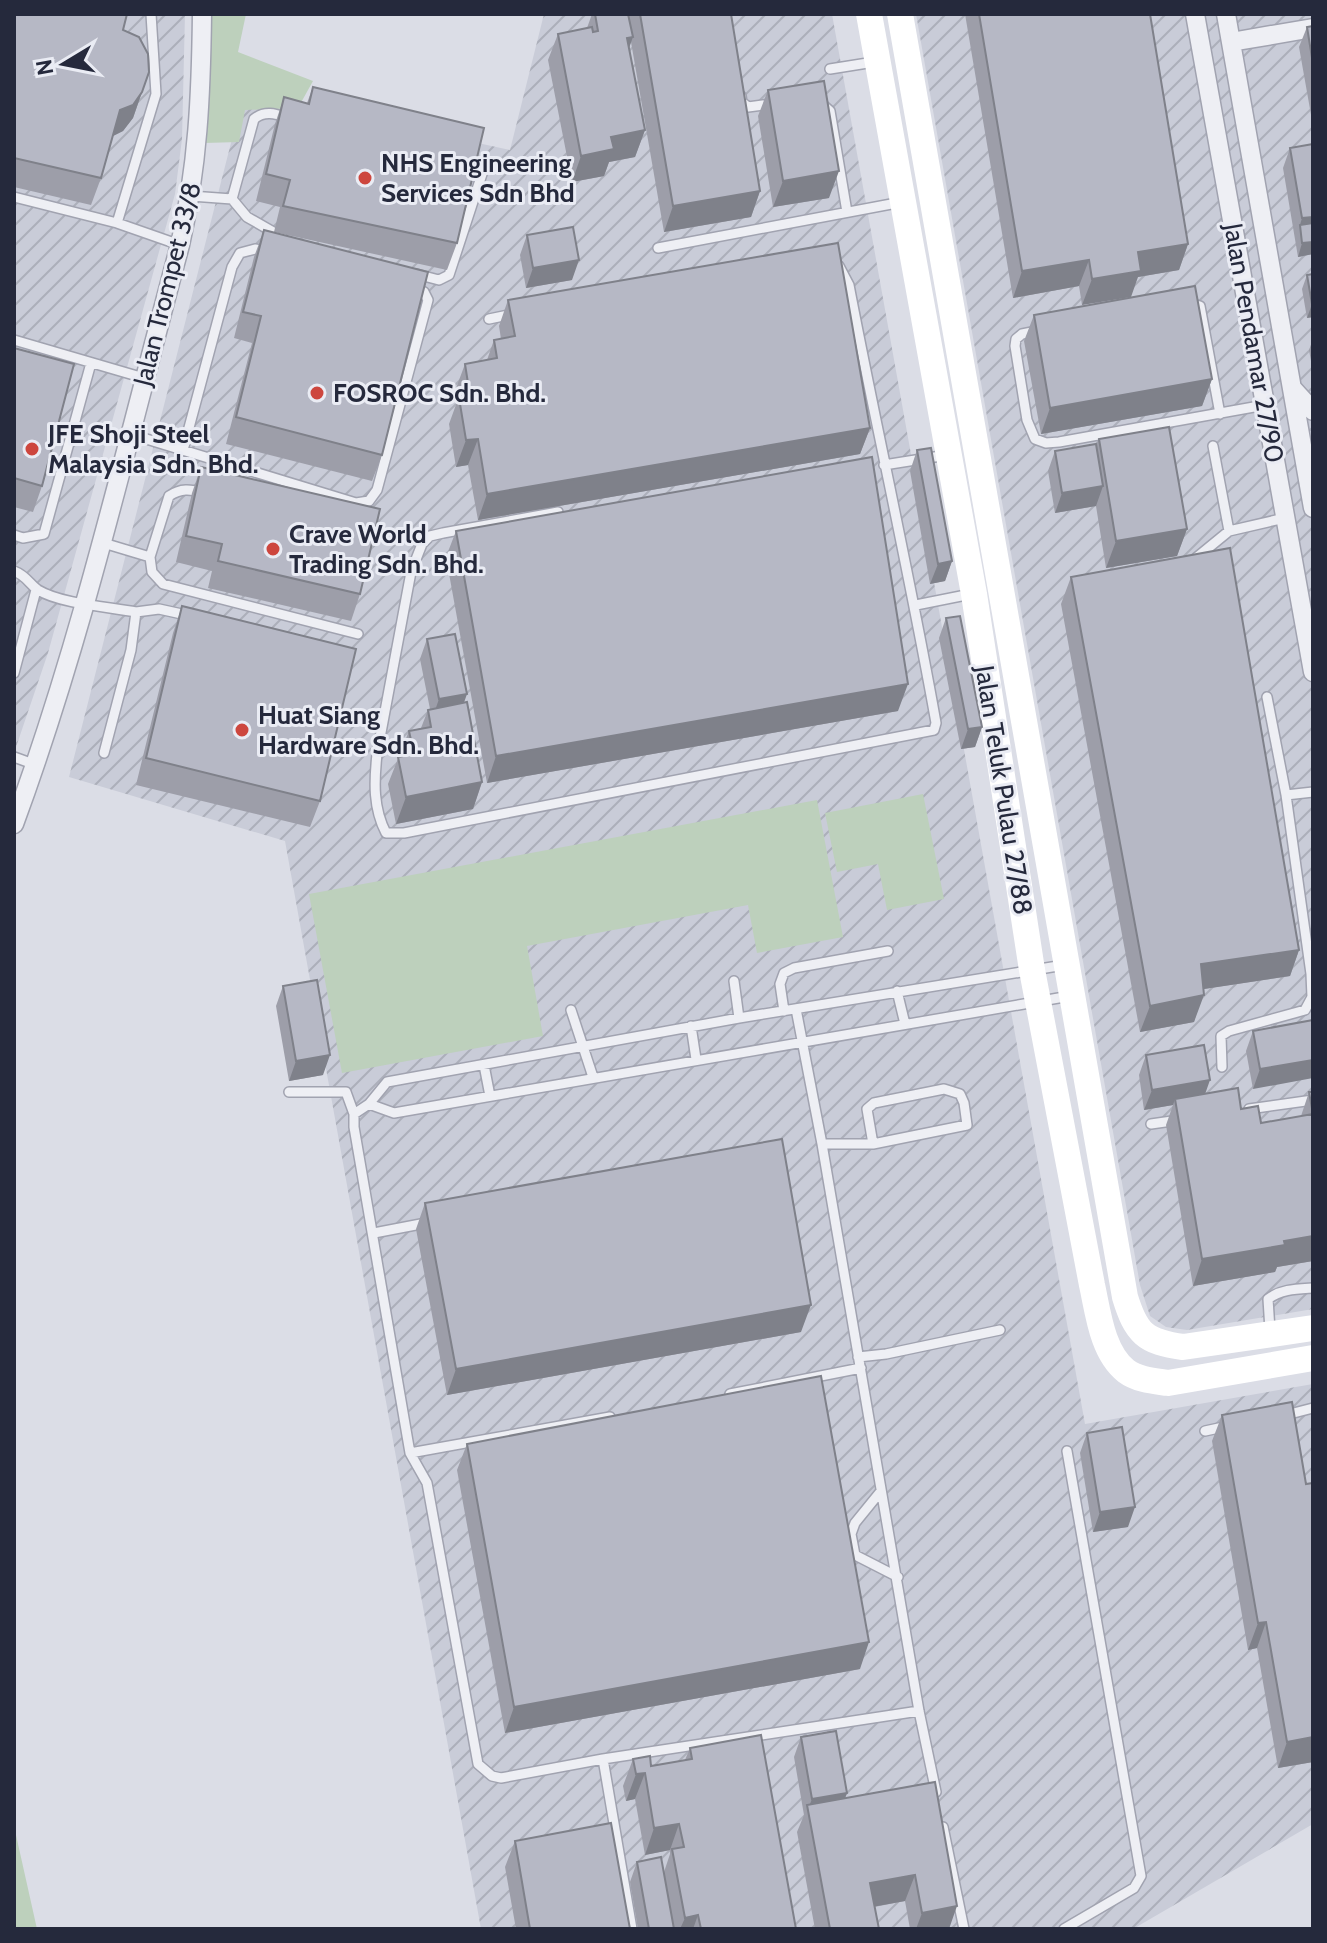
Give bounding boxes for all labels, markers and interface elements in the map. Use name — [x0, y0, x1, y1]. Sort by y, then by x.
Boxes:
north arrow — [24, 24, 104, 104]
text: N — [30, 57, 59, 77]
place label: NHS Engineering Services Sdn Bhd — [381, 147, 575, 209]
marker: NHS Engineering Services Sdn Bhd — [356, 169, 374, 187]
street label: Jalan Trompet 33/8 — [126, 179, 208, 390]
street label: Jalan Pendamar 27/90 — [1217, 220, 1291, 465]
place label: FOSROC Sdn. Bhd. — [333, 377, 546, 409]
marker: FOSROC Sdn. Bhd. — [308, 384, 326, 402]
place label: JFE Shoji Steel Malaysia Sdn. Bhd. — [47, 418, 259, 480]
marker: JFE Shoji Steel Malaysia Sdn. Bhd. — [23, 440, 41, 458]
place label: Crave World Trading Sdn. Bhd. — [289, 518, 484, 580]
marker: Crave World Trading Sdn. Bhd. — [264, 540, 282, 558]
street label: Jalan Teluk Pulau 27/88 — [968, 662, 1039, 917]
place label: Huat Siang Hardware Sdn. Bhd. — [258, 699, 479, 761]
marker: Huat Siang Hardware Sdn. Bhd. — [233, 721, 251, 739]

